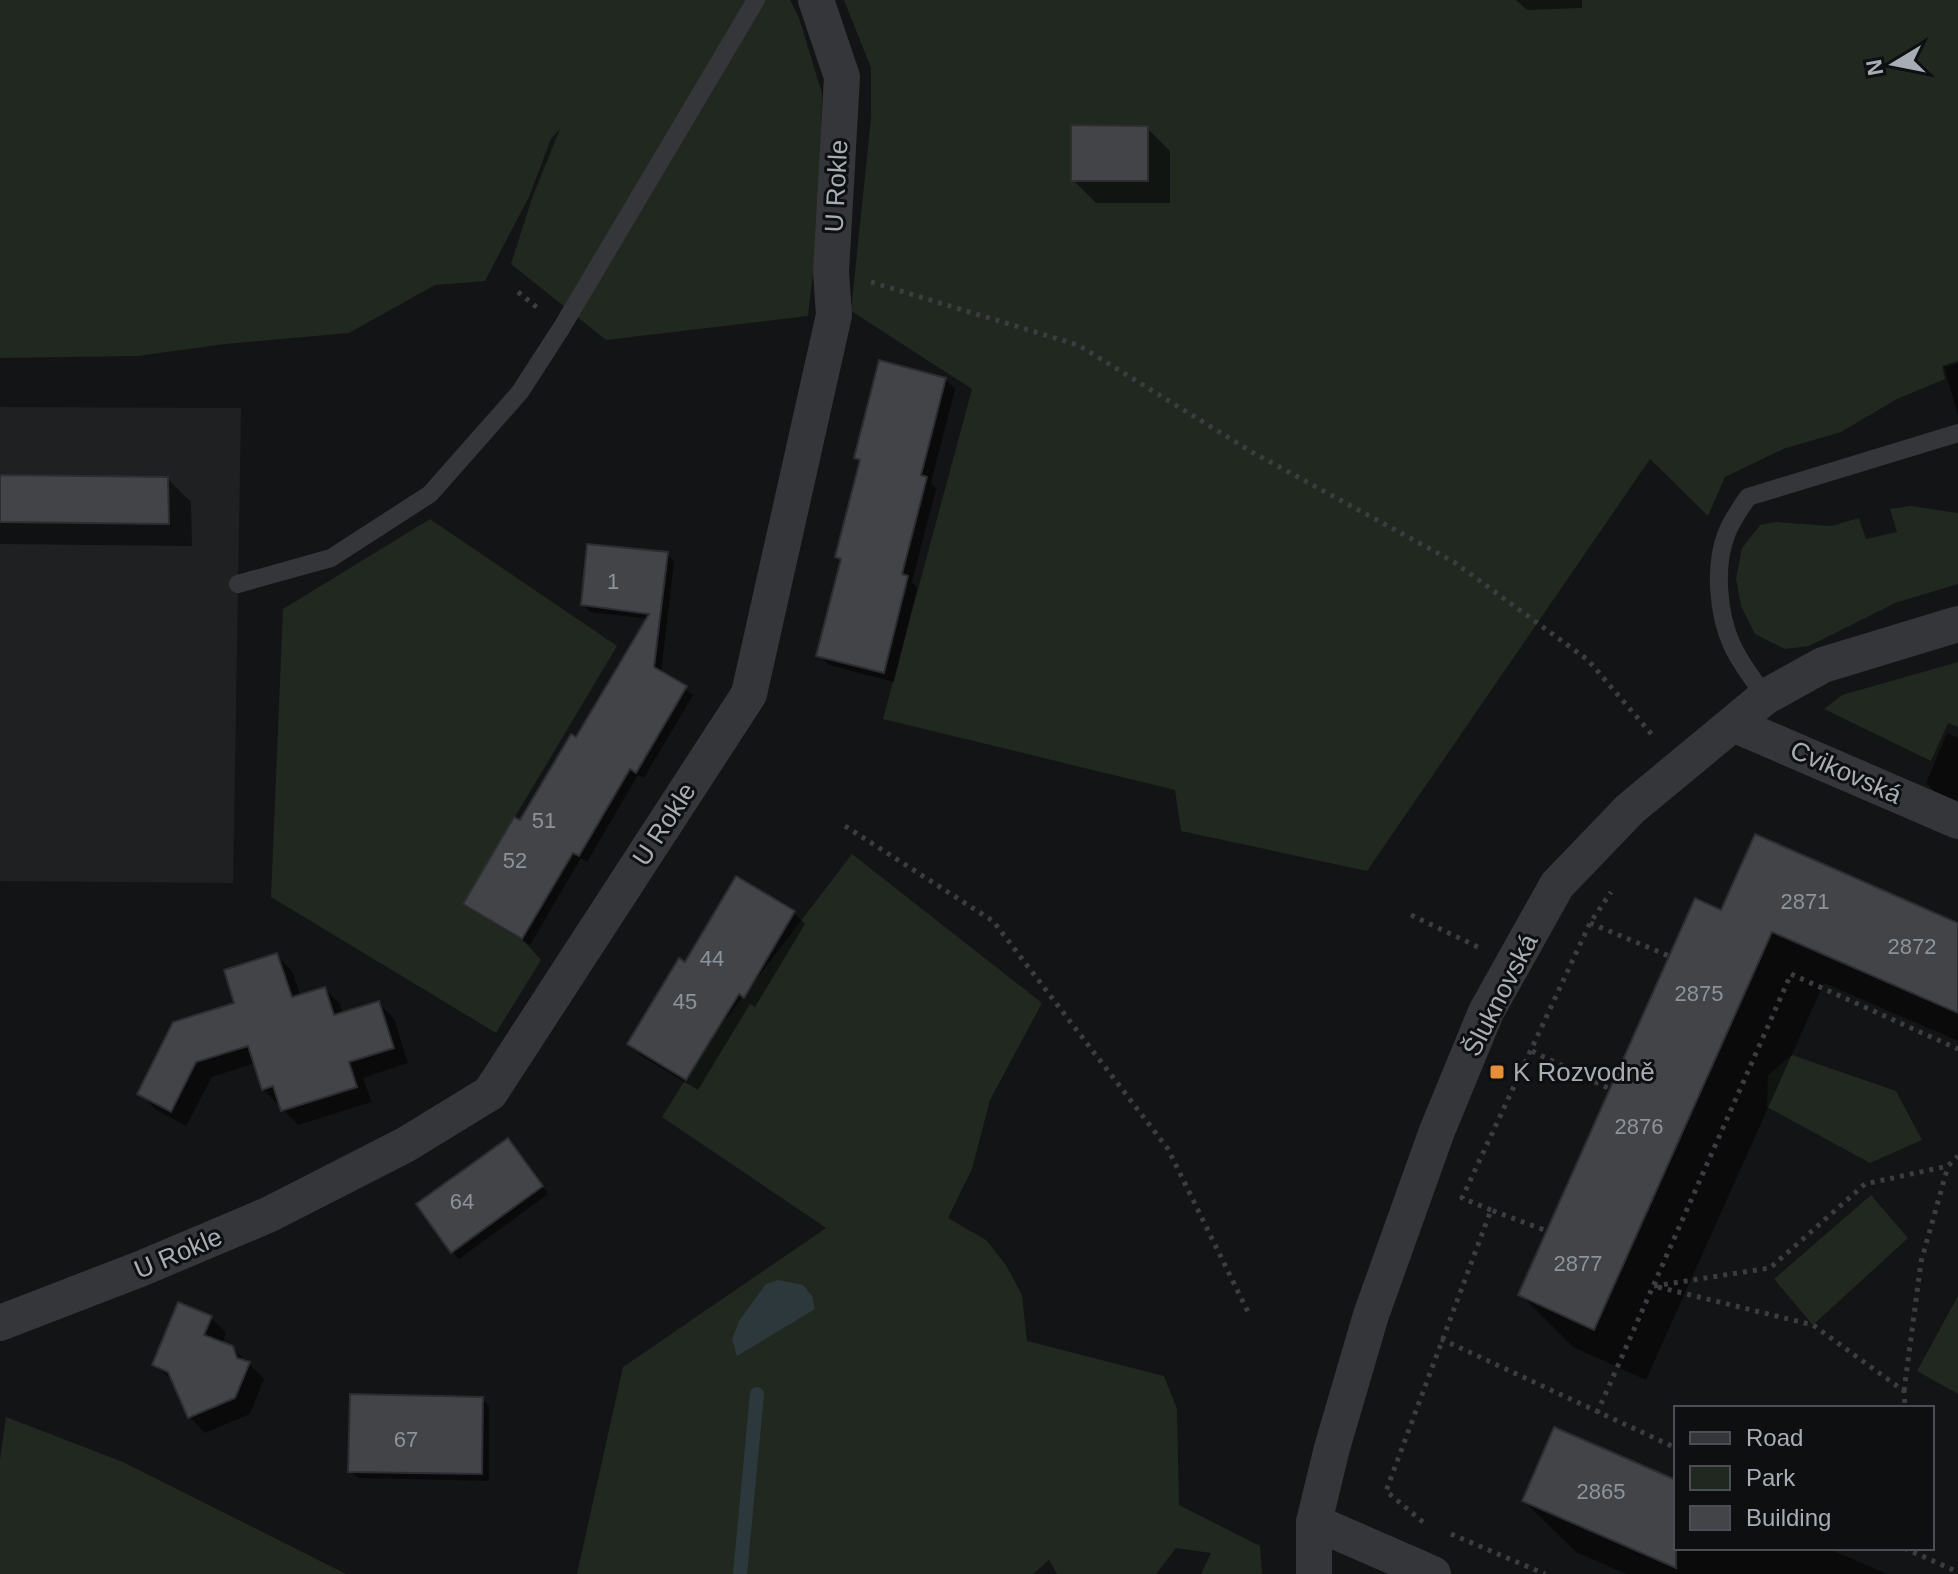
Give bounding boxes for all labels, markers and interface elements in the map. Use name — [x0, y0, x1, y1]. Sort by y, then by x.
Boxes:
north arrow — [1854, 24, 1934, 104]
text: N — [1861, 57, 1888, 77]
street label: U Rokle — [819, 139, 853, 233]
house number: 1 — [607, 569, 619, 594]
street label: Cvikovská — [1786, 734, 1907, 810]
street label: U Rokle — [626, 777, 702, 871]
house number: 51 — [532, 808, 556, 833]
house number: 52 — [503, 848, 527, 873]
house number: 2871 — [1781, 889, 1829, 914]
street label: Šluknovská — [1456, 928, 1544, 1061]
house number: 2872 — [1888, 934, 1936, 959]
house number: 44 — [700, 946, 724, 971]
house number: 2875 — [1675, 981, 1723, 1006]
house number: 45 — [673, 989, 697, 1014]
place label: K Rozvodně — [1513, 1057, 1655, 1087]
marker: K Rozvodně — [1488, 1063, 1506, 1081]
house number: 2876 — [1615, 1114, 1663, 1139]
house number: 64 — [450, 1189, 474, 1214]
street label: U Rokle — [130, 1221, 226, 1285]
house number: 2877 — [1554, 1251, 1602, 1276]
legend — [1674, 1406, 1934, 1550]
text: Road — [1746, 1424, 1803, 1451]
house number: 67 — [394, 1427, 418, 1452]
text: Park — [1746, 1464, 1796, 1491]
house number: 2865 — [1577, 1479, 1625, 1504]
text: Building — [1746, 1504, 1831, 1531]

